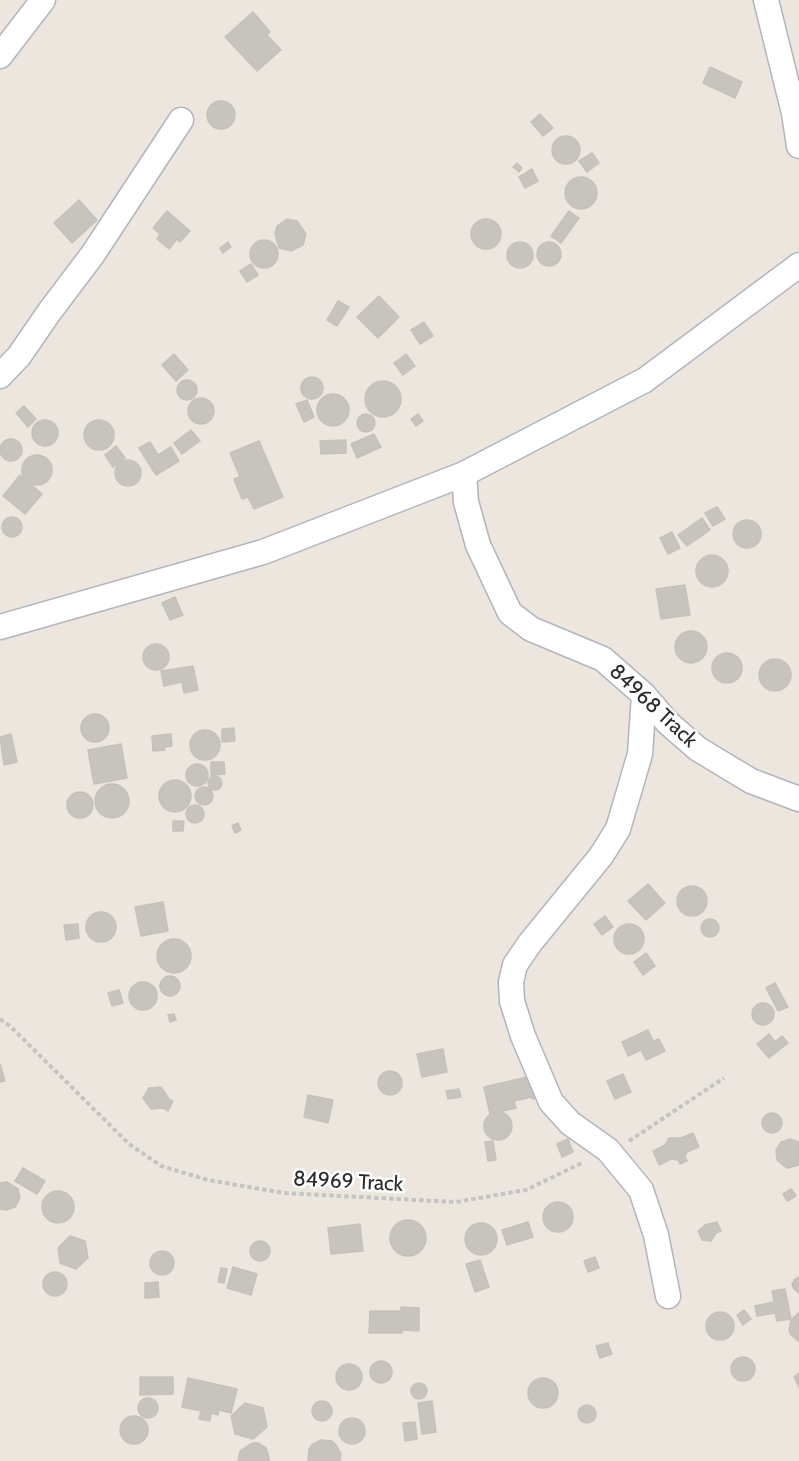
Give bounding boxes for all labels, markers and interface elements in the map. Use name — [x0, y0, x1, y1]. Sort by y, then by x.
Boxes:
street label: 84968 Track — [604, 659, 702, 753]
street label: 84969 Track — [292, 1167, 404, 1197]

